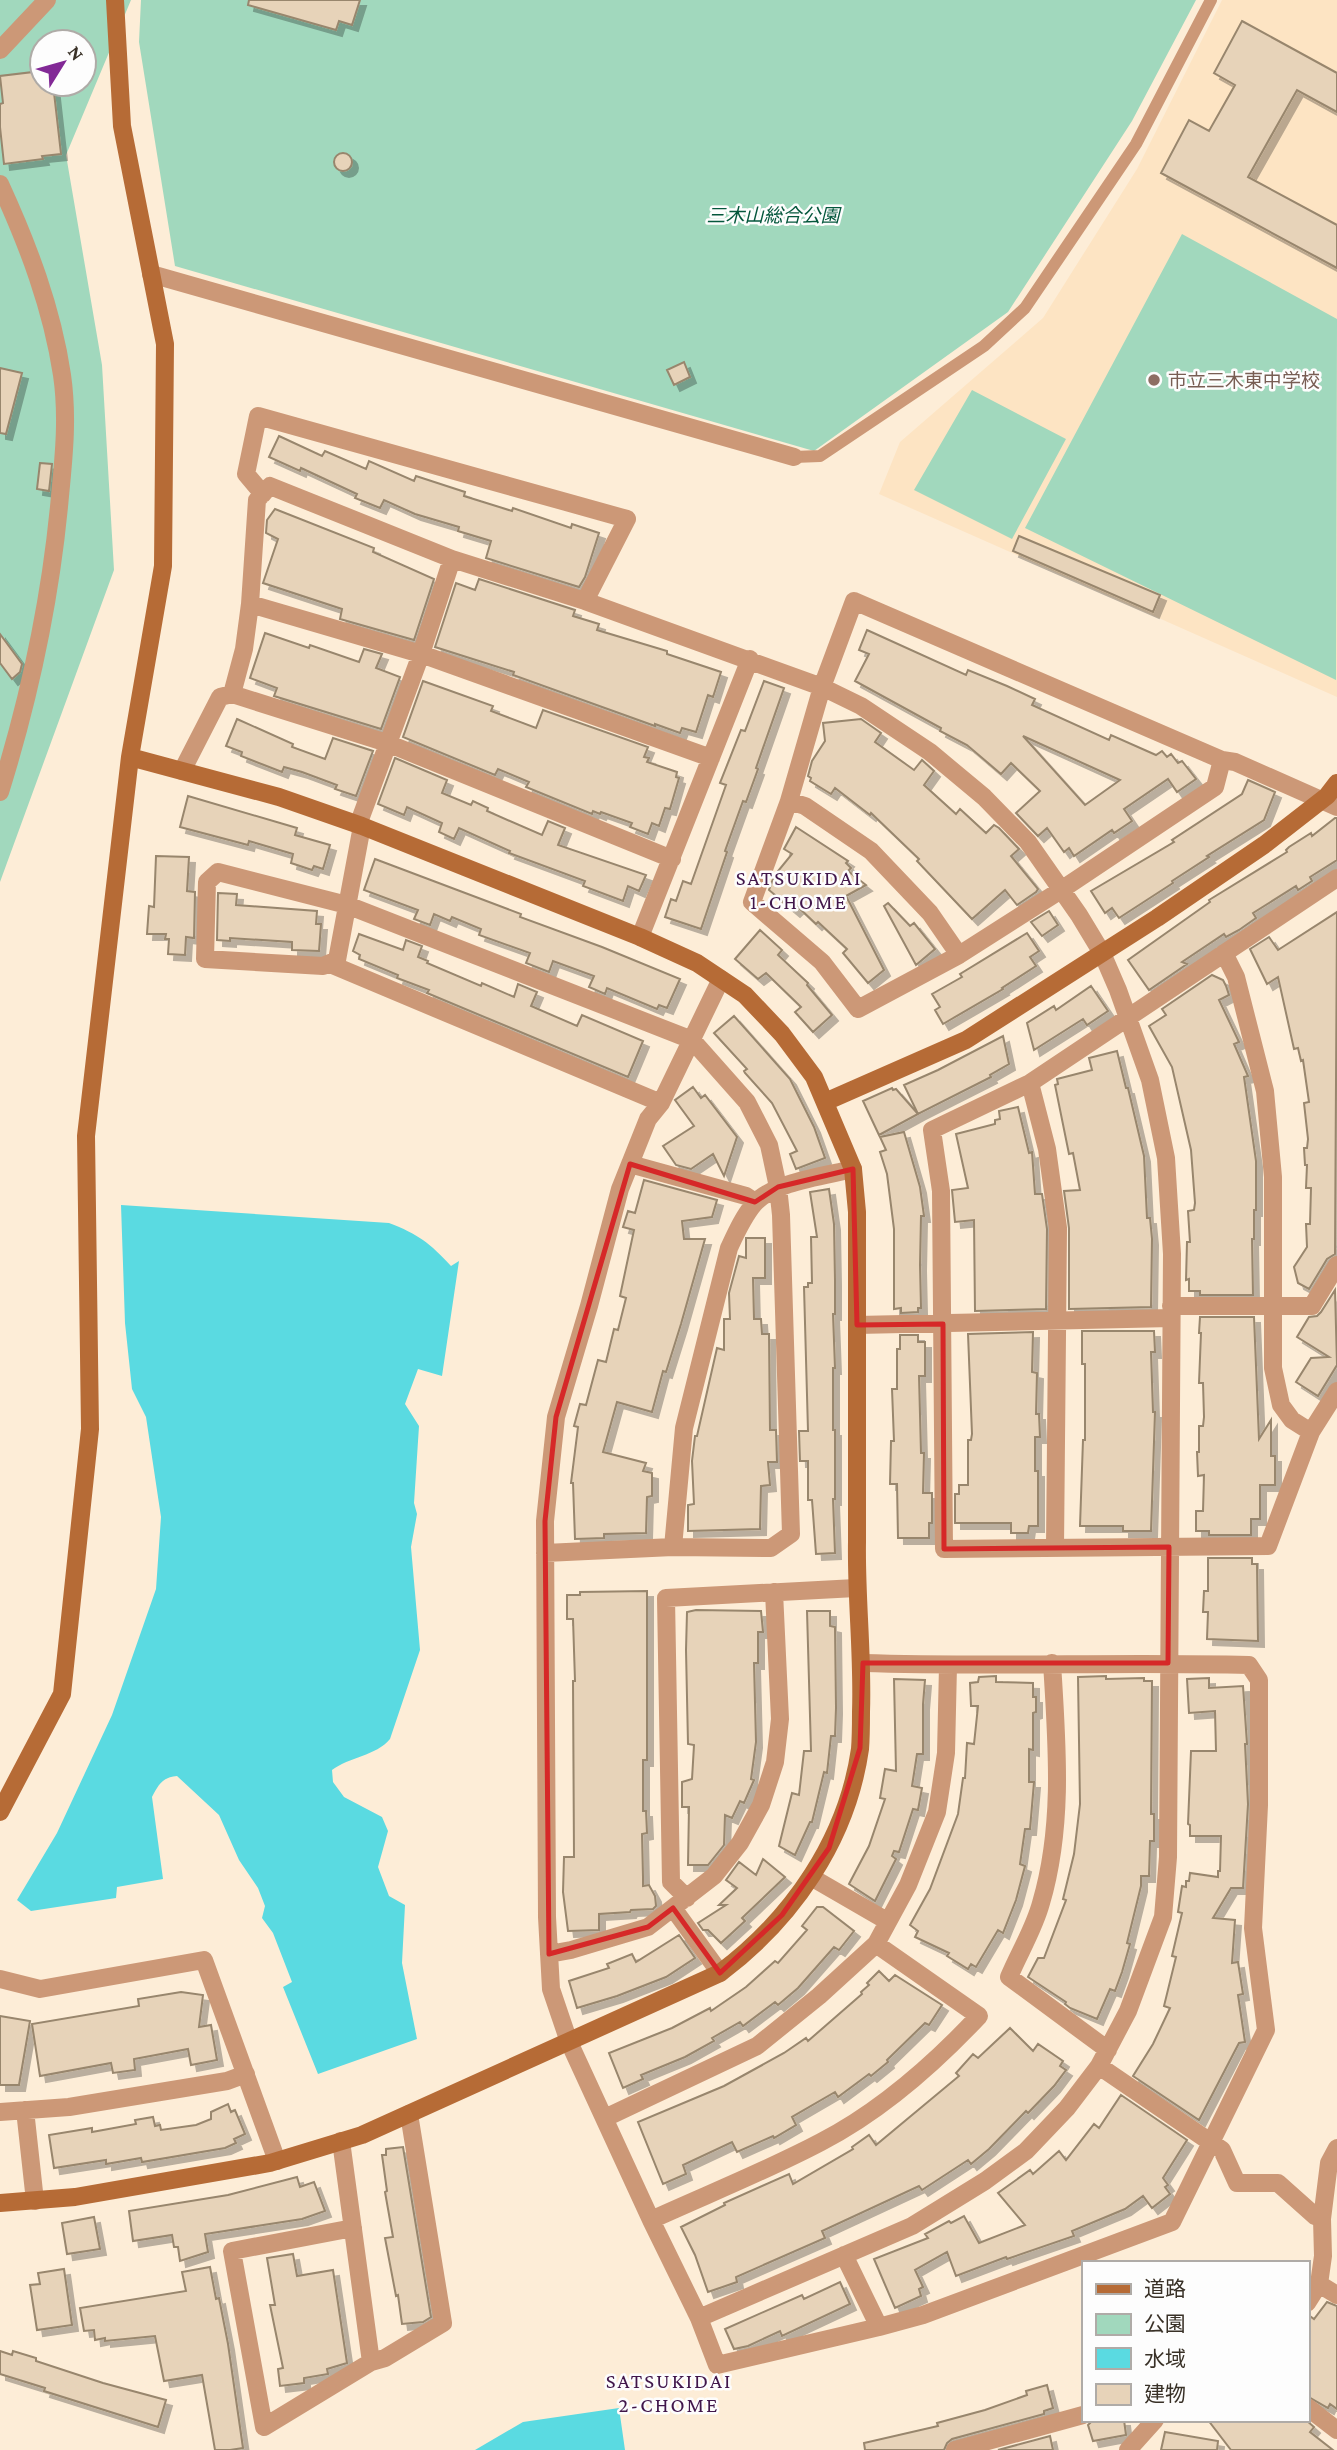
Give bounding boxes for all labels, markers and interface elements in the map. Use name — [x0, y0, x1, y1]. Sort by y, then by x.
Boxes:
north arrow — [28, 28, 98, 98]
text: N — [64, 42, 88, 65]
park label: 三木山総合公園 — [706, 205, 842, 226]
place label: 市立三木東中学校 — [1168, 370, 1320, 391]
marker: 市立三木東中学校 — [1146, 372, 1162, 388]
district label: SATSUKIDAI 1-CHOME — [736, 866, 862, 914]
legend — [1082, 2261, 1309, 2422]
text: 道路 — [1144, 2277, 1186, 2301]
text: 公園 — [1144, 2312, 1186, 2336]
text: 水域 — [1144, 2347, 1186, 2371]
district label: SATSUKIDAI 2-CHOME — [606, 2369, 732, 2417]
text: 建物 — [1144, 2382, 1186, 2406]

